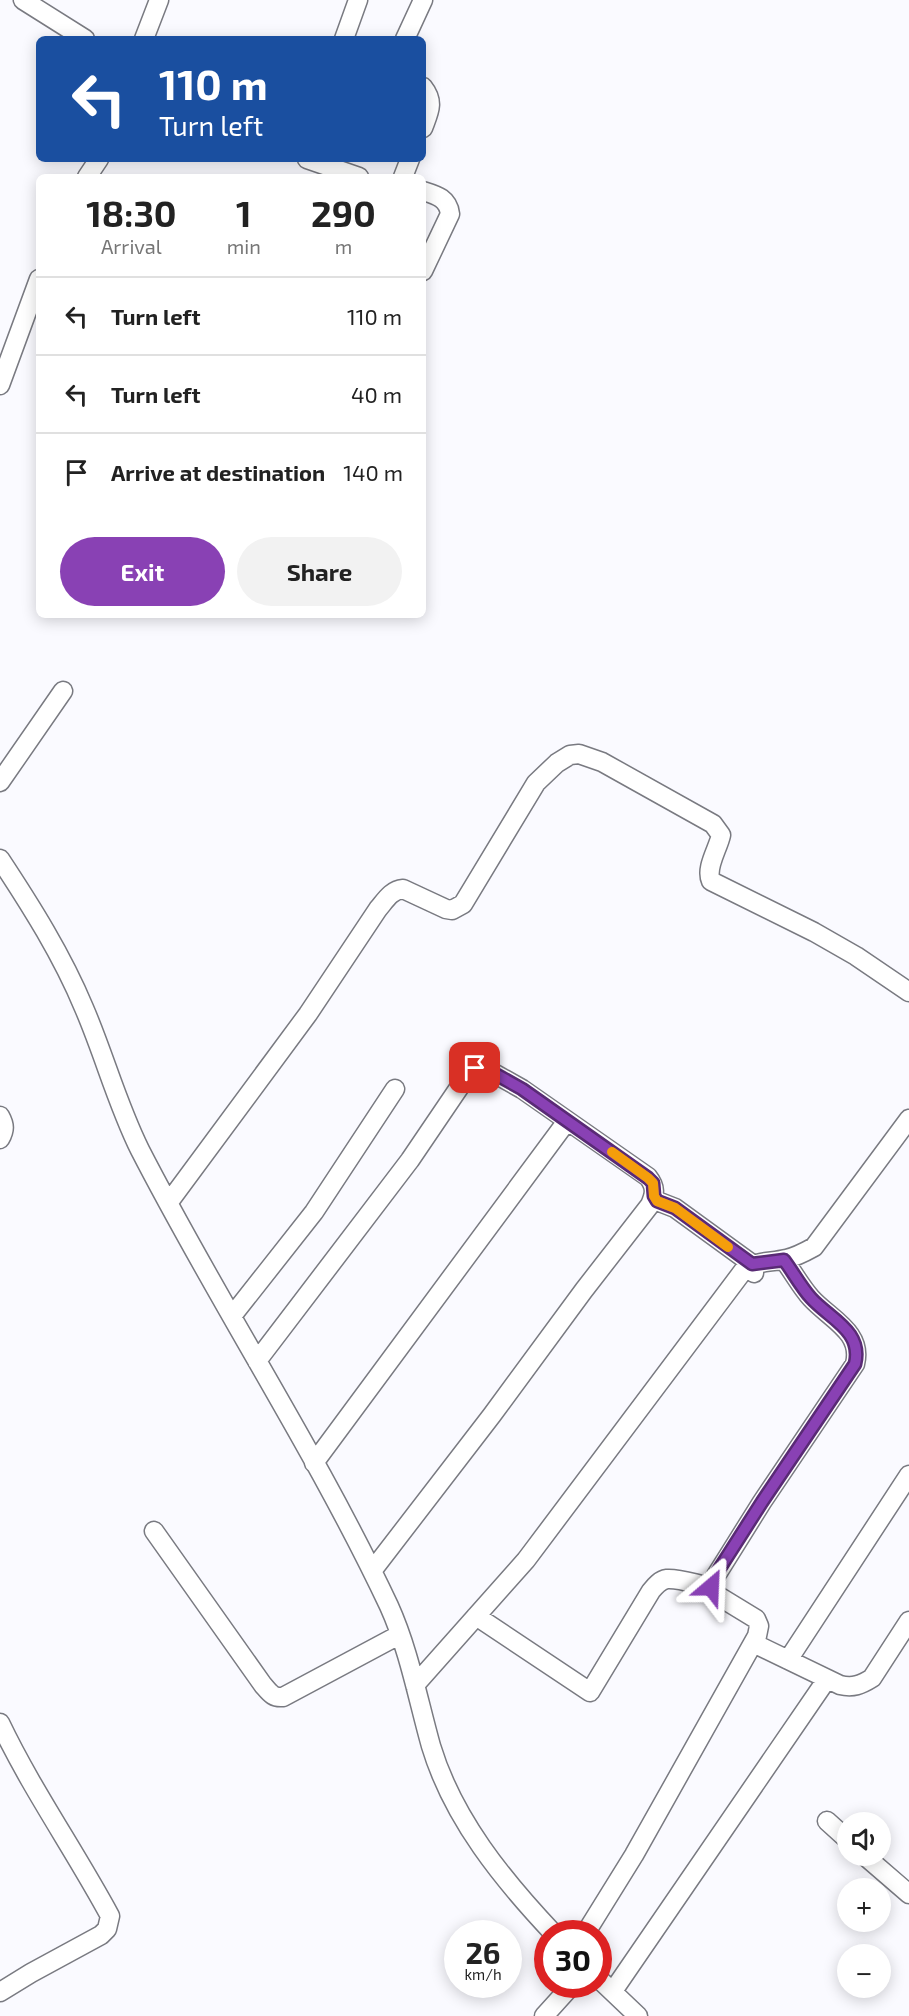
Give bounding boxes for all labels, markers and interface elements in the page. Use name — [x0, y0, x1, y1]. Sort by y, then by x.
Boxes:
text: 110 m — [159, 58, 268, 108]
icon: left — [60, 60, 138, 138]
text: Turn left — [159, 109, 263, 141]
text: 18:30 — [86, 191, 177, 234]
text: 1 — [236, 191, 252, 234]
text: 290 — [311, 191, 376, 234]
text: Arrival — [101, 234, 162, 258]
text: min — [227, 234, 261, 258]
text: m — [335, 234, 352, 258]
icon: left — [60, 300, 93, 333]
text: Turn left — [111, 303, 200, 329]
text: 110 m — [347, 303, 402, 329]
icon: left — [60, 378, 93, 411]
text: Turn left — [111, 381, 200, 407]
text: 40 m — [351, 381, 402, 407]
icon: arrive — [60, 456, 93, 489]
text: Arrive at destination — [111, 459, 325, 485]
text: 140 m — [343, 459, 403, 485]
button: Exit — [60, 537, 225, 606]
button: Share — [237, 537, 402, 606]
pin — [449, 1042, 500, 1093]
icon: arrive — [458, 1051, 491, 1084]
position arrow — [679, 1555, 743, 1619]
map controls — [837, 1812, 891, 1998]
button: sound — [837, 1812, 891, 1866]
button: + — [837, 1878, 891, 1932]
speed limit sign: 30 — [534, 1920, 612, 1998]
text: 26 — [465, 1934, 501, 1970]
button: − — [837, 1944, 891, 1998]
text: km/h — [464, 1965, 502, 1983]

